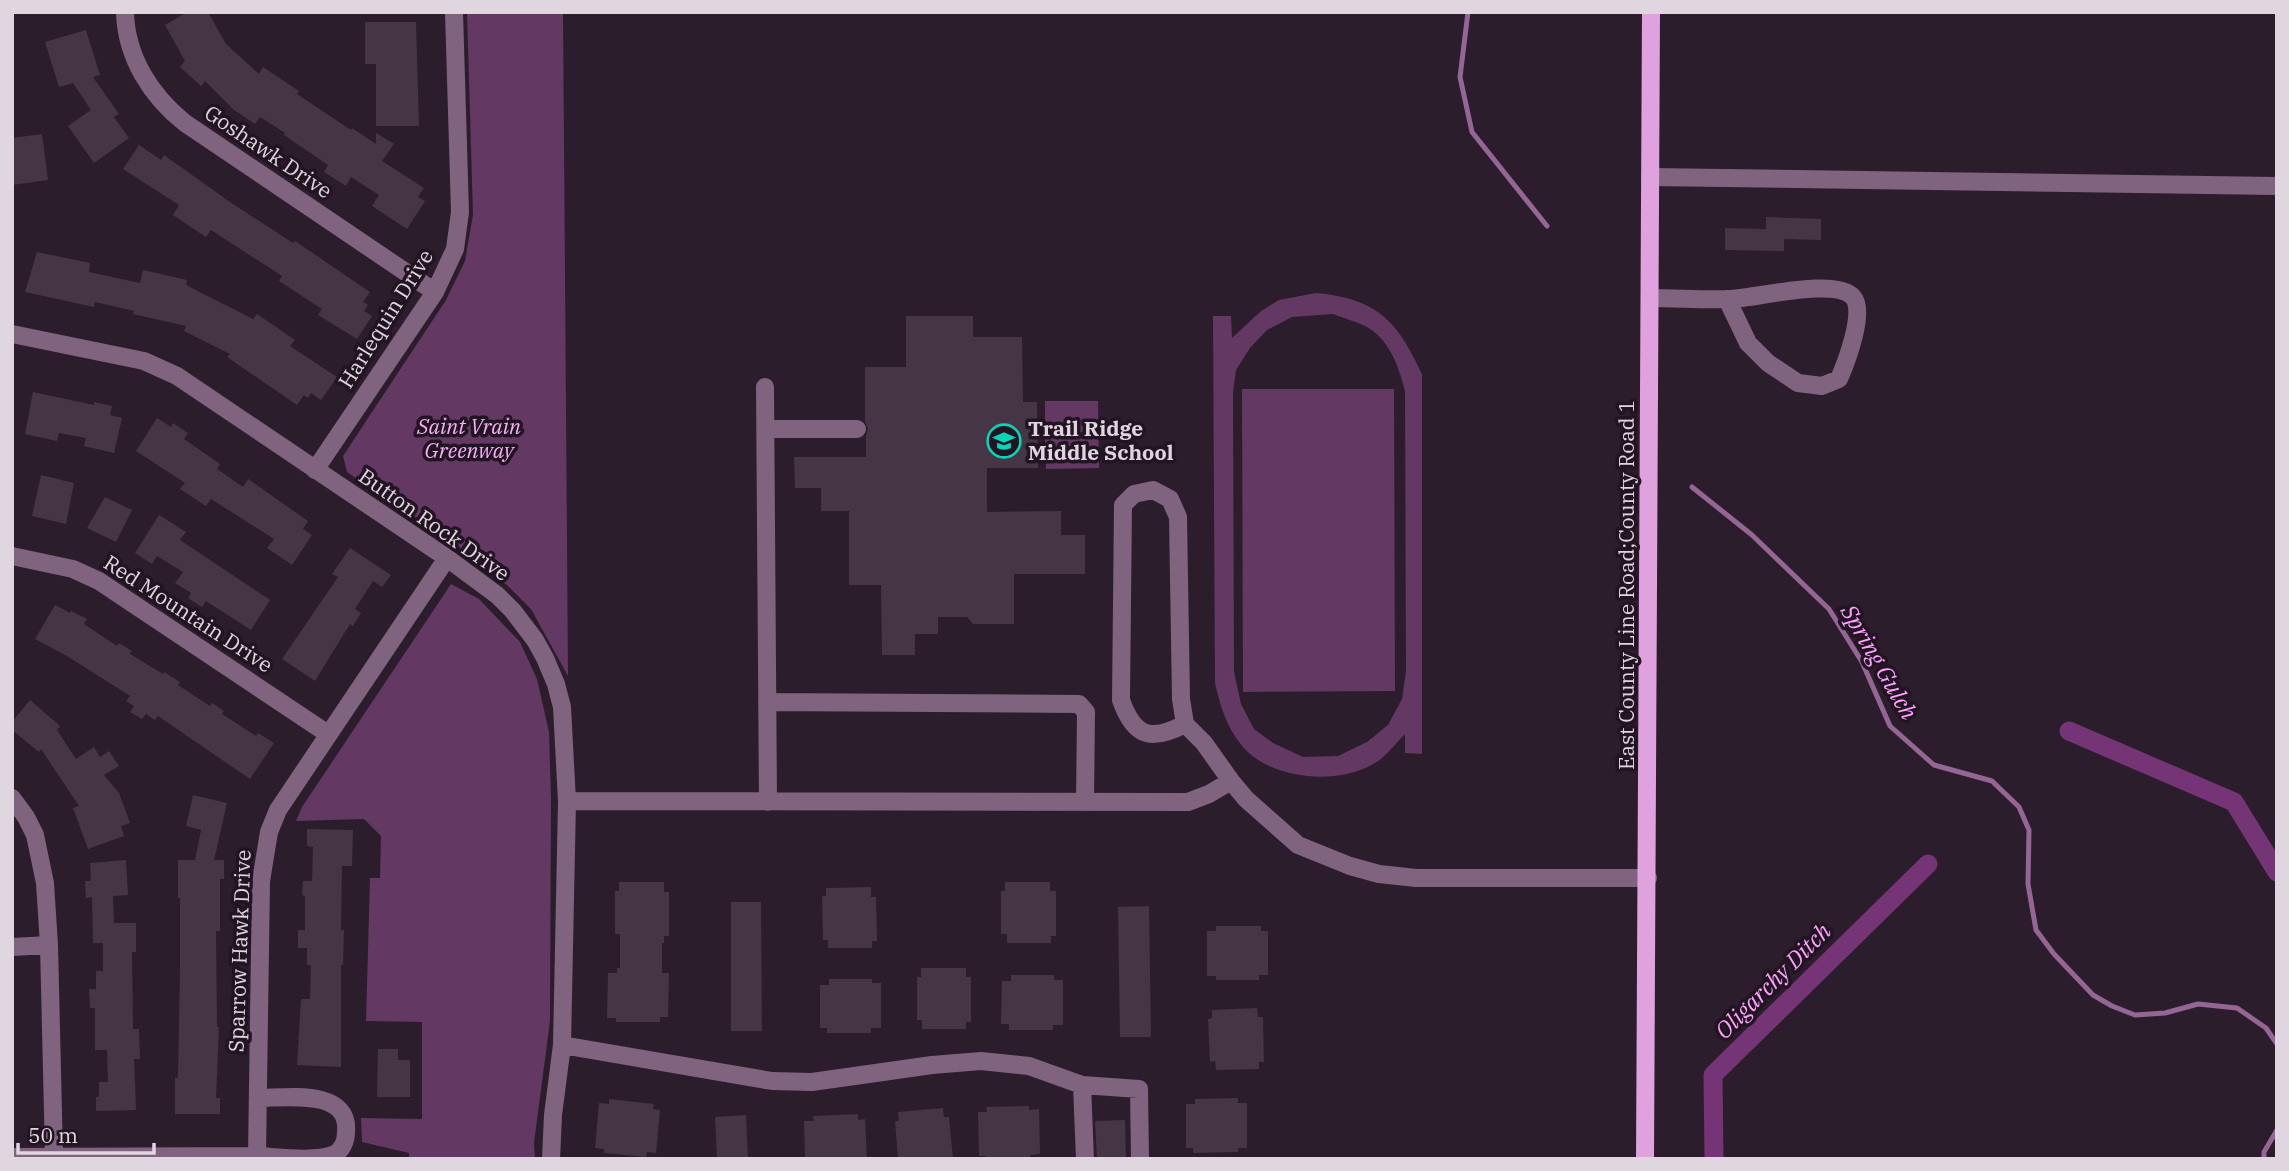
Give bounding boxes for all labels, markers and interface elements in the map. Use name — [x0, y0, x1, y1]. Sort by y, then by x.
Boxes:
street label: Goshawk Drive — [199, 98, 338, 204]
street label: Harlequin Drive — [331, 244, 439, 393]
street label: East County Line Road;County Road 1 — [1612, 400, 1640, 770]
park label: Saint Vrain Greenway — [416, 412, 521, 464]
place label: Trail Ridge Middle School — [1028, 414, 1174, 466]
school or university icon: Trail Ridge Middle School — [985, 422, 1023, 460]
street label: Button Rock Drive — [353, 462, 516, 587]
street label: Red Mountain Drive — [99, 548, 278, 678]
water label: Spring Gulch — [1834, 598, 1925, 725]
street label: Sparrow Hawk Drive — [221, 849, 257, 1053]
water label: Oligarchy Ditch — [1708, 916, 1837, 1045]
scale bar — [18, 1112, 154, 1156]
text: 50 m — [28, 1121, 78, 1149]

